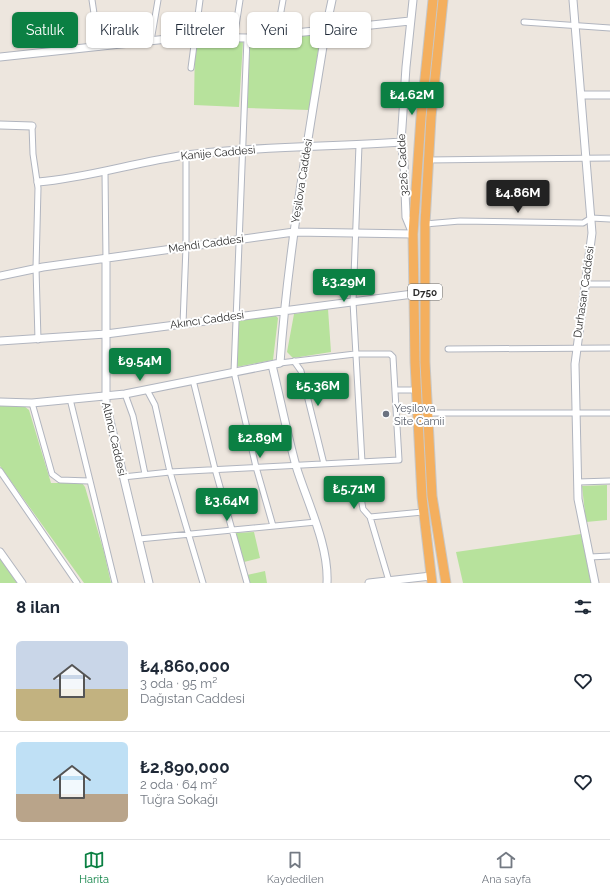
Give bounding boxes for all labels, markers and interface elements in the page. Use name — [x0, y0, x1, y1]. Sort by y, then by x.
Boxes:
chip: Satılık — [12, 12, 78, 48]
chip: Kiralık — [86, 12, 153, 48]
chip: Filtreler — [161, 12, 239, 48]
chip: Yeni — [247, 12, 302, 48]
chip: Daire — [310, 12, 371, 48]
pin: ₺4.62M — [379, 82, 445, 116]
text: ₺4.62M — [390, 87, 434, 102]
street label: 3226. Cadde — [395, 133, 411, 197]
street label: Yeşilova Caddesi — [289, 138, 315, 224]
street label: Kanije Caddesi — [180, 143, 256, 163]
pin: ₺4.86M — [485, 180, 551, 214]
text: ₺4.86M — [495, 185, 541, 200]
street label: Mehdi Caddesi — [168, 232, 244, 256]
street label: Durhasan Caddesi — [571, 245, 597, 339]
pin: ₺3.29M — [311, 269, 377, 303]
text: ₺3.29M — [322, 274, 366, 289]
road number: D750 — [408, 284, 442, 300]
street label: Akıncı Caddesi — [169, 308, 245, 332]
pin: ₺9.54M — [107, 348, 173, 382]
text: ₺9.54M — [118, 353, 162, 368]
pin: ₺5.36M — [285, 373, 351, 407]
text: ₺5.36M — [296, 378, 340, 393]
street label: Altıncı Caddesi — [99, 401, 129, 477]
place label: Yeşilova Site Camii — [394, 402, 444, 428]
marker: Yeşilova Site Camii — [381, 409, 391, 419]
pin: ₺2.89M — [227, 425, 293, 459]
text: ₺2.89M — [238, 430, 282, 445]
pin: ₺5.71M — [321, 476, 387, 510]
text: ₺5.71M — [333, 481, 375, 496]
pin: ₺3.64M — [194, 488, 260, 522]
text: ₺3.64M — [205, 493, 249, 508]
icon: filters — [572, 596, 594, 618]
text: 8 ilan — [16, 597, 60, 617]
text: ₺4,860,000 — [140, 656, 230, 676]
icon: home — [48, 657, 96, 705]
icon: heart — [572, 670, 594, 692]
text: 3 oda · 95 m² — [140, 676, 217, 691]
text: Dağıstan Caddesi — [140, 691, 245, 706]
text: ₺2,890,000 — [140, 757, 230, 777]
icon: home — [48, 758, 96, 806]
icon: heart — [572, 771, 594, 793]
text: 2 oda · 64 m² — [140, 777, 217, 792]
text: Tuğra Sokağı — [140, 792, 218, 807]
tab: Harita — [79, 849, 109, 886]
tab: Kaydedilen — [267, 849, 324, 886]
tab: Ana sayfa — [482, 849, 531, 886]

